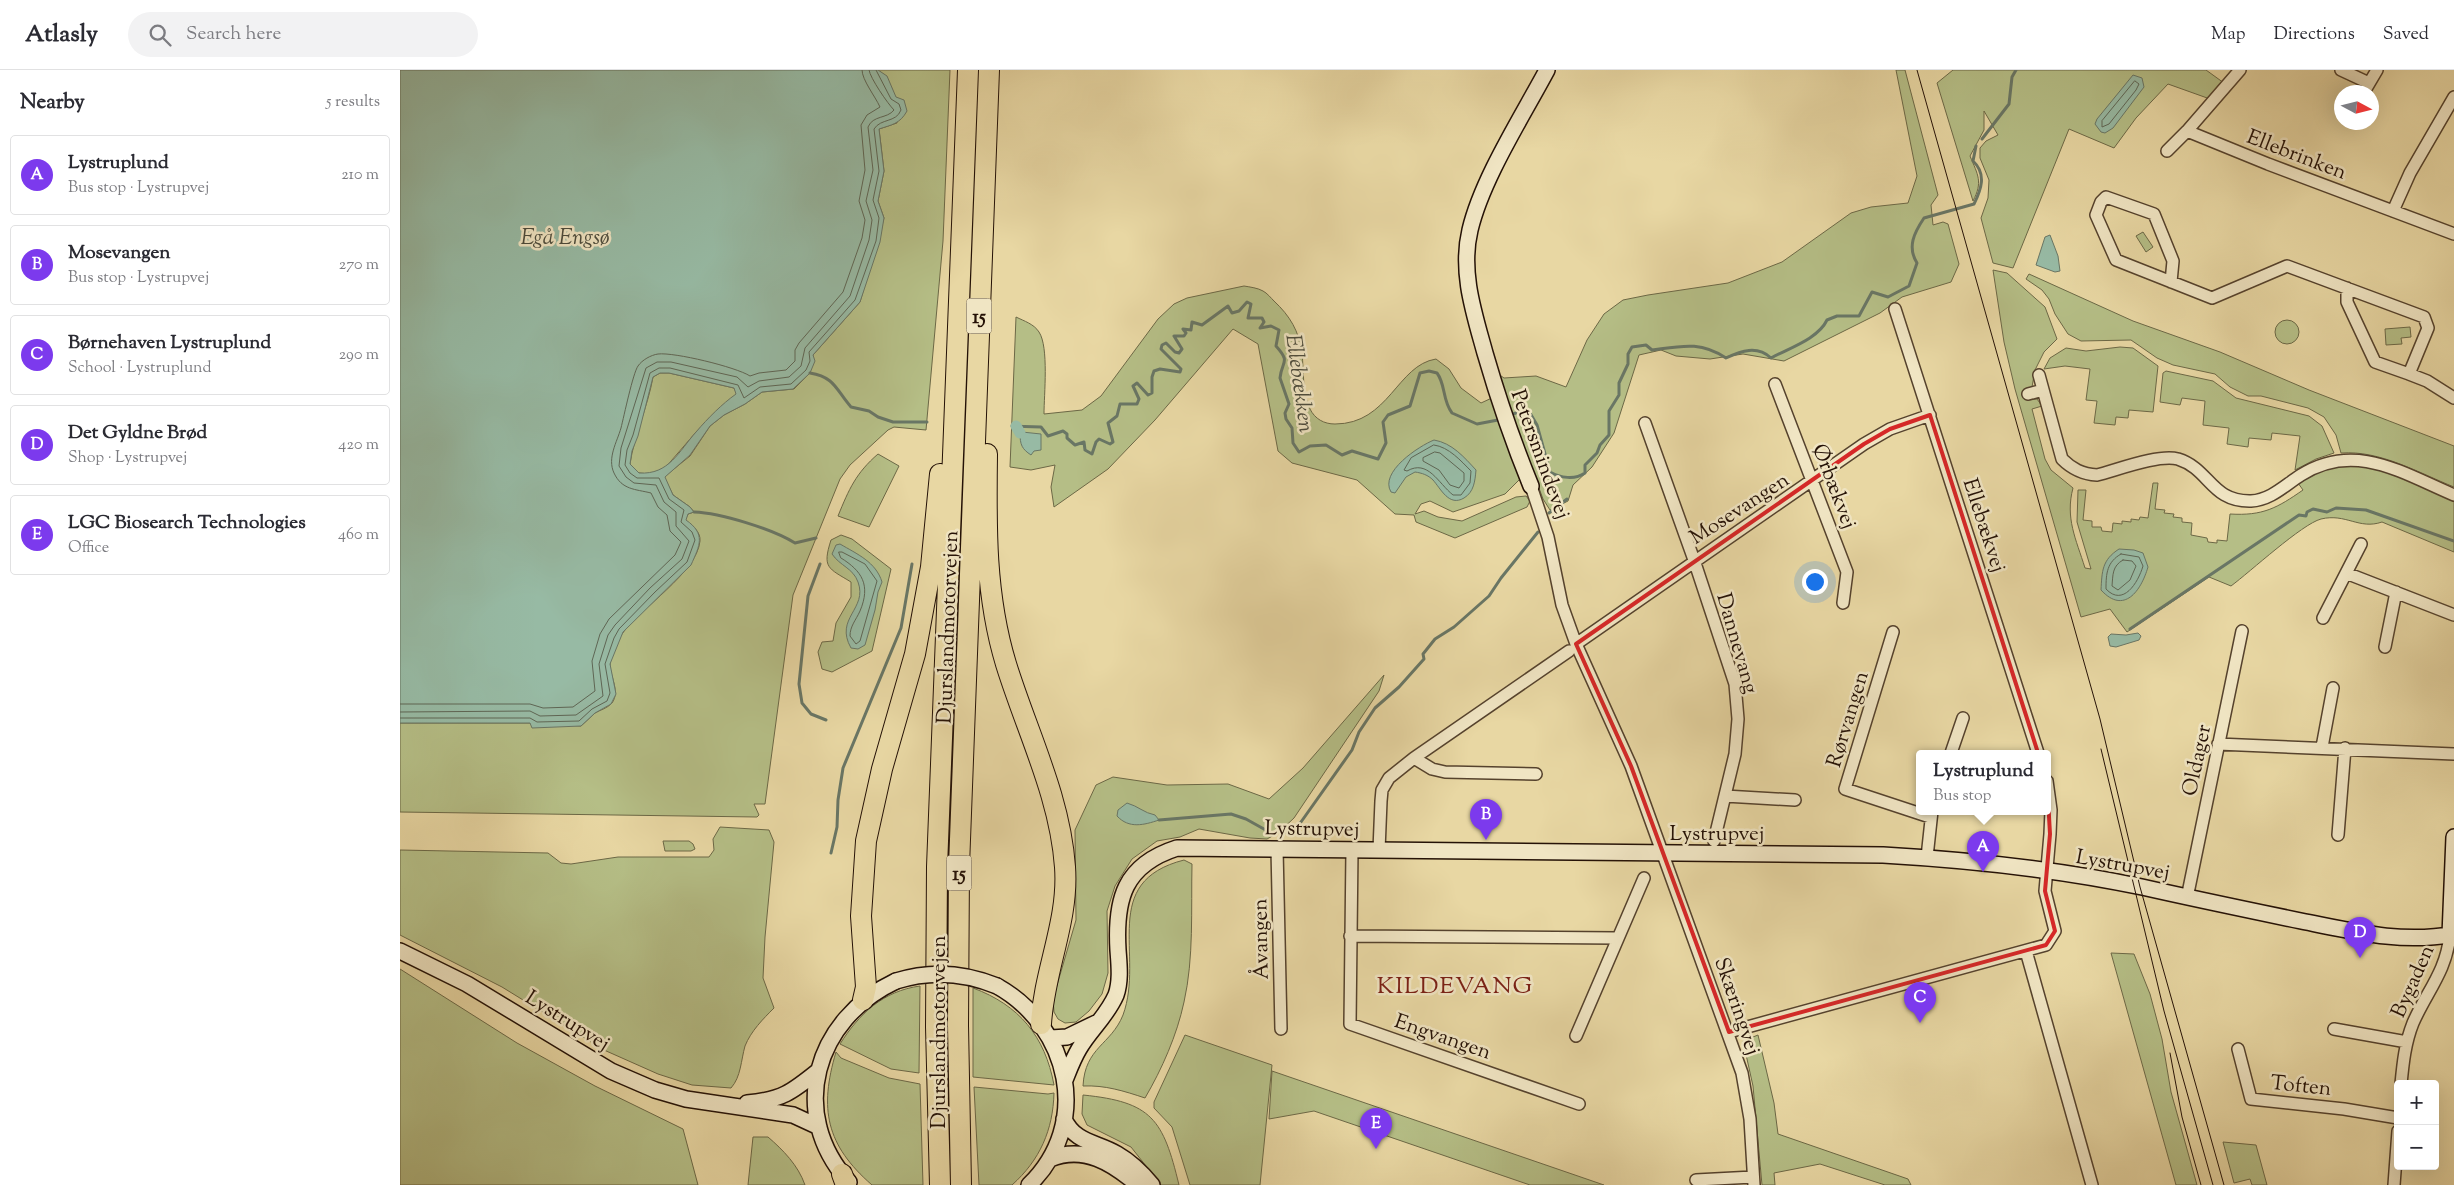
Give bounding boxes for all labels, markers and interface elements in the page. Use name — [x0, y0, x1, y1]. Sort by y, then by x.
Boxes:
search box — [128, 12, 478, 57]
text: Atlasly — [25, 18, 98, 52]
icon: search — [146, 21, 174, 49]
text: Search here — [186, 21, 281, 48]
text: Map — [2211, 22, 2246, 48]
text: Directions — [2274, 22, 2355, 48]
text: Saved — [2383, 22, 2429, 48]
north arrow — [2334, 85, 2379, 130]
text: Nearby — [20, 88, 85, 118]
text: 5 results — [326, 91, 380, 114]
street label: Ellebrinken — [2242, 123, 2351, 189]
text: Lystruplund — [68, 150, 169, 177]
text: A — [31, 164, 44, 187]
text: 210 m — [341, 164, 379, 187]
text: Bus stop · Lystrupvej — [68, 177, 209, 200]
water label: Egå Engsø — [520, 223, 610, 255]
text: Mosevangen — [68, 240, 171, 267]
text: B — [32, 254, 42, 277]
text: 270 m — [339, 254, 379, 277]
text: Bus stop · Lystrupvej — [68, 267, 209, 290]
road number: 15 — [966, 298, 992, 334]
text: Børnehaven Lystruplund — [68, 330, 271, 357]
water label: Ellebækken — [1275, 332, 1321, 435]
text: C — [31, 344, 43, 367]
text: 290 m — [339, 344, 379, 367]
text: School · Lystruplund — [68, 357, 211, 380]
street label: Petersmindevej — [1502, 386, 1577, 524]
text: Det Gyldne Brød — [68, 420, 207, 447]
text: D — [31, 434, 43, 457]
text: 420 m — [338, 434, 379, 457]
street label: Ørbækvej — [1803, 440, 1863, 534]
text: Shop · Lystrupvej — [68, 447, 187, 470]
street label: Mosevangen — [1684, 466, 1796, 553]
street label: Ellebækvej — [1954, 475, 2012, 576]
text: LGC Biosearch Technologies — [68, 510, 306, 537]
text: E — [32, 524, 42, 547]
text: 460 m — [338, 524, 379, 547]
street label: Djurslandmotorvejen — [931, 530, 967, 724]
text: Office — [68, 537, 109, 560]
your location — [1802, 569, 1828, 595]
street label: Dannevang — [1707, 590, 1765, 697]
street label: Rørvangen — [1820, 668, 1878, 771]
street label: Oldager — [2176, 722, 2220, 799]
popup — [1916, 750, 2051, 815]
text: Lystruplund — [1933, 758, 2034, 785]
text: Bus stop — [1933, 785, 1991, 808]
pin: B — [1470, 799, 1502, 840]
street label: Lystrupvej — [1264, 814, 1360, 846]
street label: Lystrupvej — [1670, 820, 1764, 850]
pin: A — [1967, 831, 1999, 872]
street label: Lystrupvej — [2073, 843, 2172, 889]
road number: 15 — [946, 856, 972, 890]
street label: Åvangen — [1246, 898, 1278, 980]
pin: D — [2344, 917, 2376, 958]
street label: Djurslandmotorvejen — [925, 935, 955, 1129]
street label: Bygaden — [2385, 941, 2443, 1023]
street label: Skæringvej — [1705, 954, 1767, 1059]
district label: KILDEVANG — [1377, 970, 1533, 1004]
pin: C — [1904, 982, 1936, 1023]
street label: Lystrupvej — [519, 984, 615, 1060]
street label: Engvangen — [1390, 1007, 1495, 1068]
street label: Toften — [2269, 1069, 2333, 1105]
map controls — [2394, 1080, 2439, 1170]
button: + — [2394, 1080, 2439, 1125]
pin: E — [1360, 1108, 1392, 1149]
button: − — [2394, 1125, 2439, 1170]

